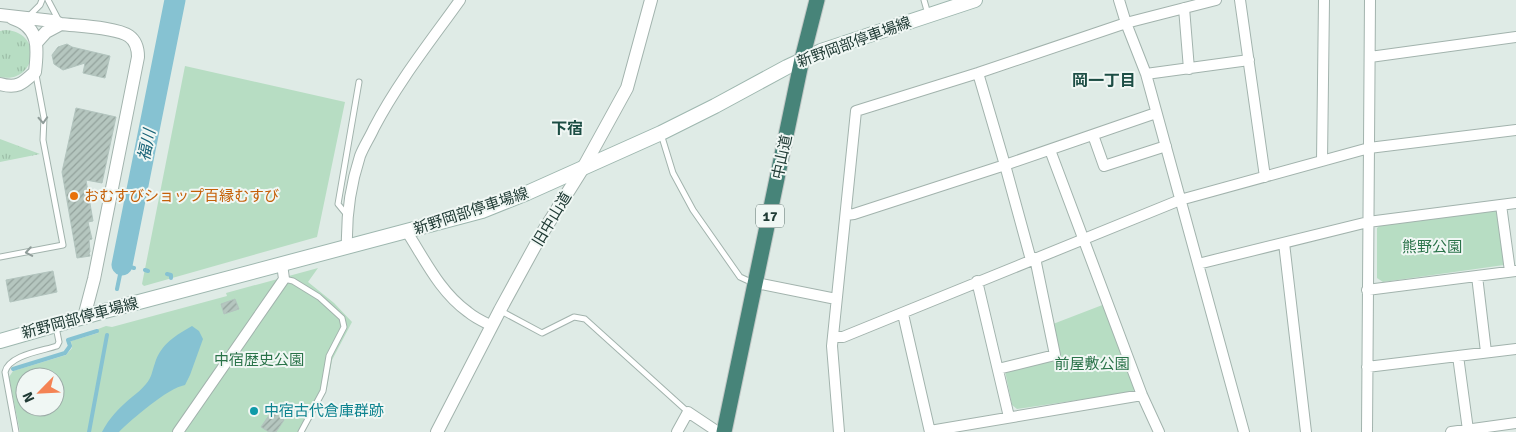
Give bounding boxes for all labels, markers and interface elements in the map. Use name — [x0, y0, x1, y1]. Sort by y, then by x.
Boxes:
street label: 新野岡部停車場線 — [795, 13, 913, 71]
district label: 岡一丁目 — [1072, 71, 1136, 91]
one-way arrow — [38, 116, 49, 124]
district label: 下宿 — [551, 119, 583, 139]
water label: 福川 — [134, 126, 160, 163]
street label: 中山道 — [769, 133, 795, 181]
street label: 新野岡部停車場線 — [411, 184, 531, 238]
place label: おむすびショップ百縁むすび — [84, 187, 279, 205]
street label: 旧中山道 — [529, 189, 575, 249]
marker: おむすびショップ百縁むすび — [68, 190, 80, 202]
road number: 17 — [756, 205, 784, 228]
park label: 熊野公園 — [1402, 238, 1462, 256]
one-way arrow — [24, 246, 33, 256]
street label: 新野岡部停車場線 — [20, 294, 140, 342]
park label: 中宿歴史公園 — [214, 351, 304, 369]
park label: 前屋敷公園 — [1054, 355, 1130, 373]
north arrow — [15, 367, 65, 417]
text: N — [19, 389, 38, 405]
place label: 中宿古代倉庫群跡 — [264, 402, 384, 420]
marker: 中宿古代倉庫群跡 — [248, 405, 260, 417]

